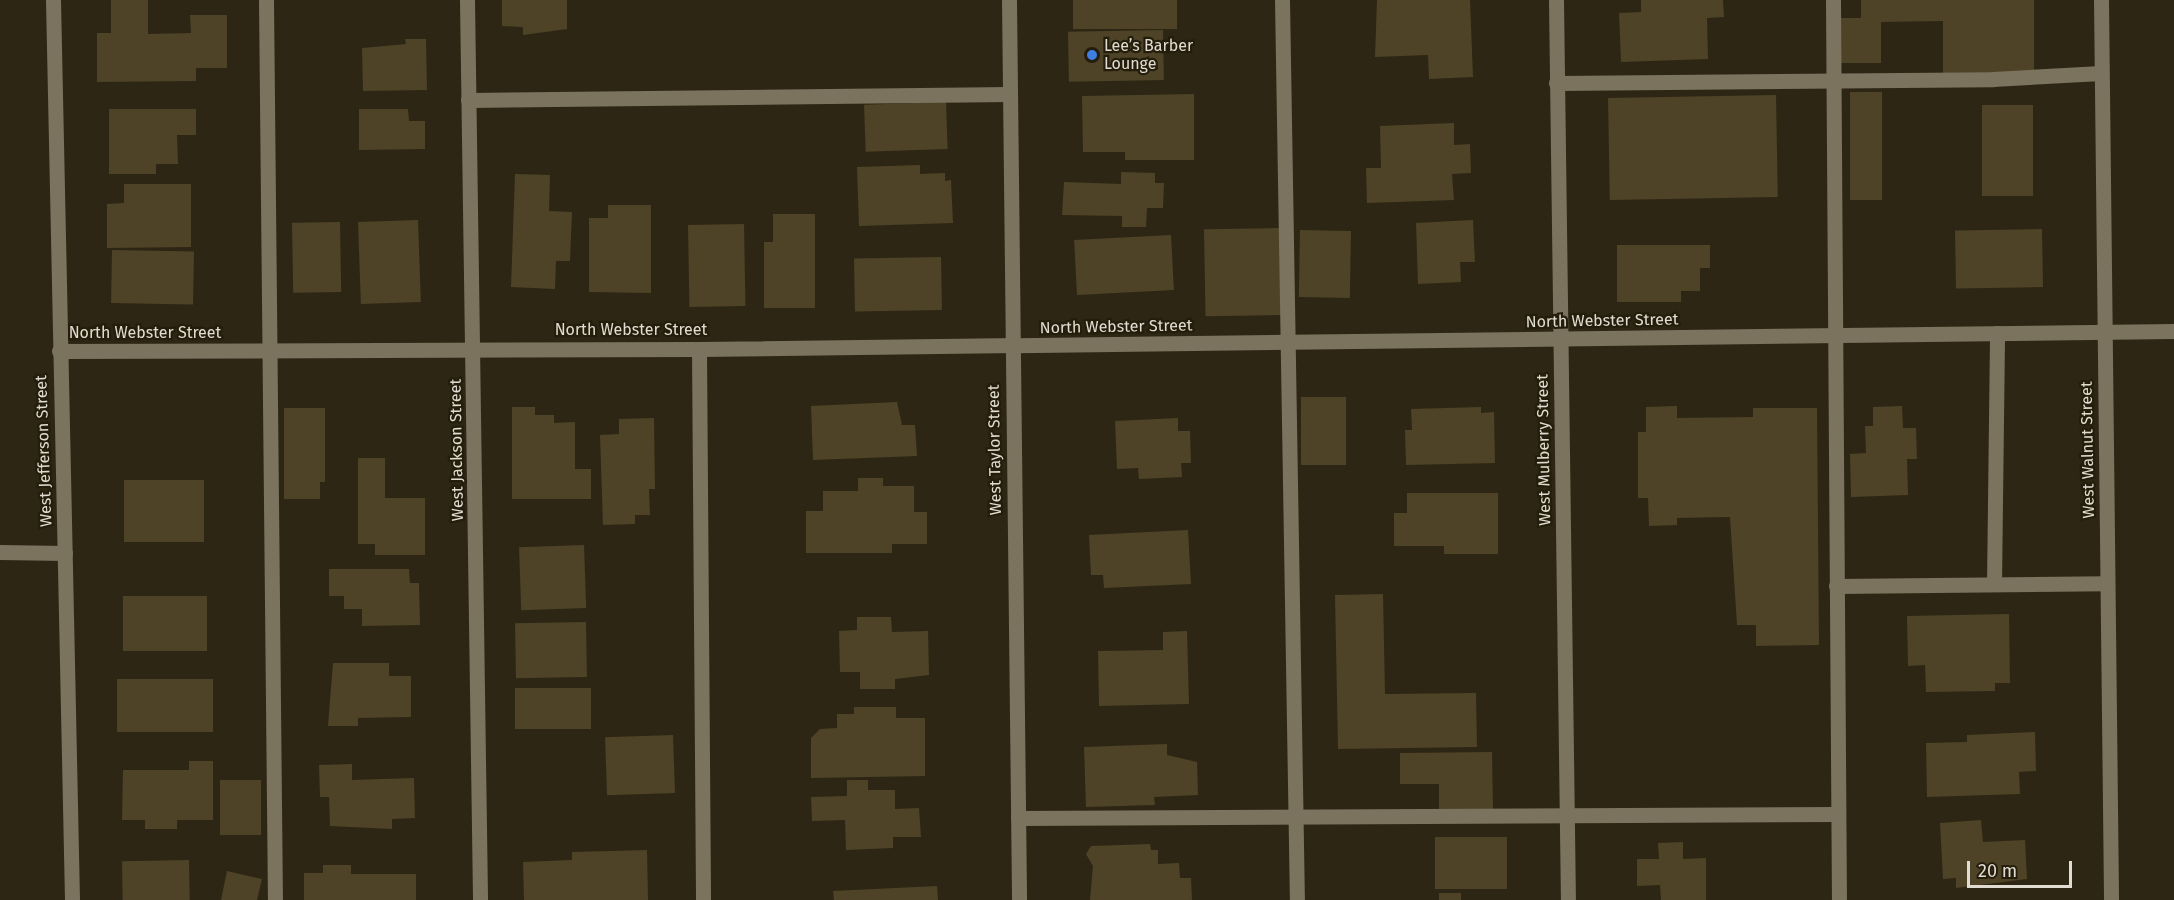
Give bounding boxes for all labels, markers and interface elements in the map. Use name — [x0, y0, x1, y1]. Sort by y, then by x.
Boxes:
place label: Lee’s Barber Lounge — [1104, 36, 1193, 74]
marker: Lee’s Barber Lounge — [1085, 48, 1099, 62]
street label: North Webster Street — [1526, 310, 1678, 332]
street label: North Webster Street — [1040, 316, 1192, 338]
street label: North Webster Street — [555, 320, 707, 340]
street label: North Webster Street — [69, 323, 221, 343]
street label: West Mulberry Street — [1533, 374, 1555, 526]
street label: West Jefferson Street — [32, 375, 56, 527]
street label: West Jackson Street — [446, 379, 468, 521]
street label: West Walnut Street — [2077, 381, 2099, 519]
street label: West Taylor Street — [984, 384, 1006, 516]
scale bar — [1970, 849, 2075, 887]
text: 20 m — [1978, 860, 2017, 882]

